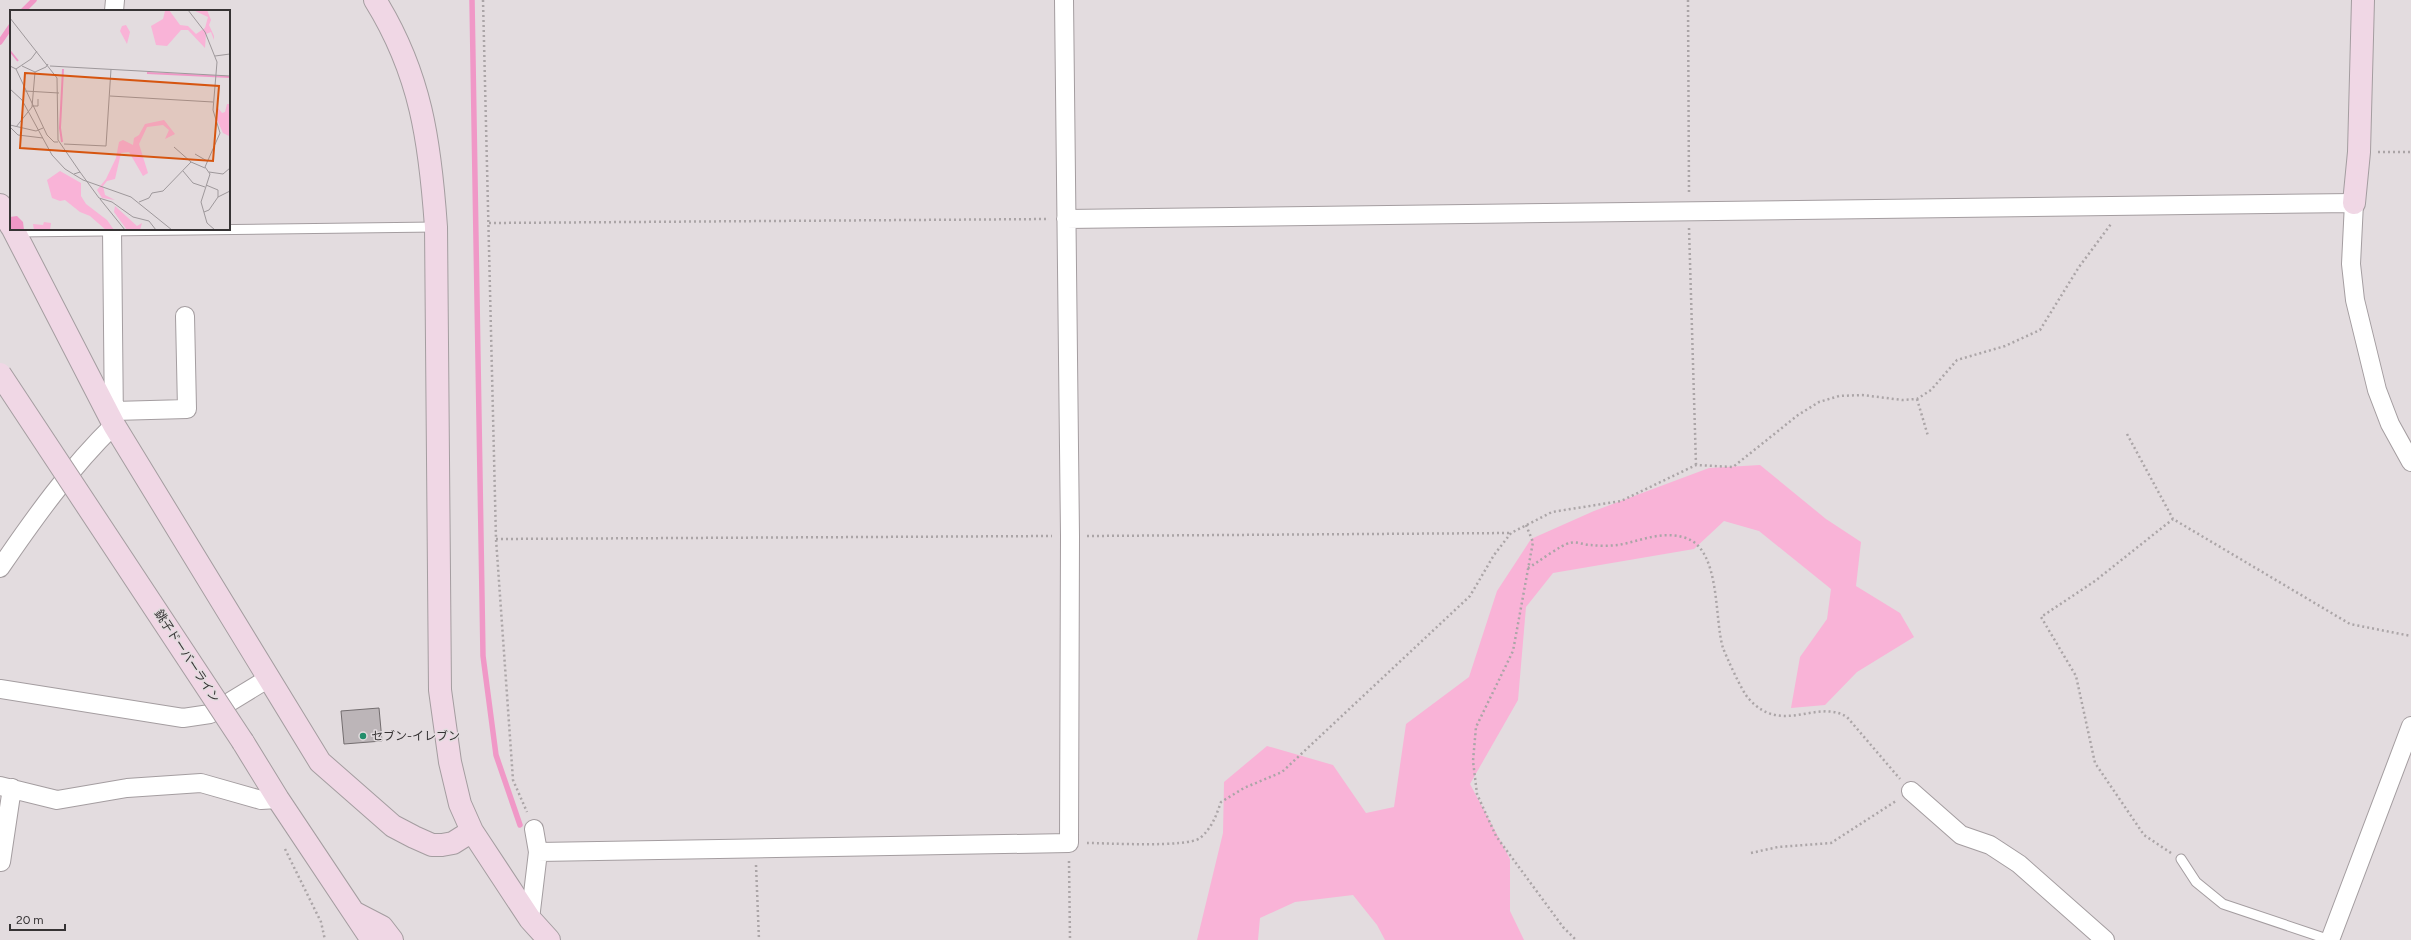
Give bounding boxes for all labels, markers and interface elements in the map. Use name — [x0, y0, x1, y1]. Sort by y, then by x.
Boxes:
inset map — [10, 10, 230, 230]
street label: 銚子ドーバーライン — [152, 607, 222, 705]
place label: セブン-イレブン — [371, 729, 460, 743]
marker: セブン-イレブン — [358, 731, 368, 741]
scale bar — [10, 906, 65, 932]
text: 20 m — [16, 913, 44, 927]

